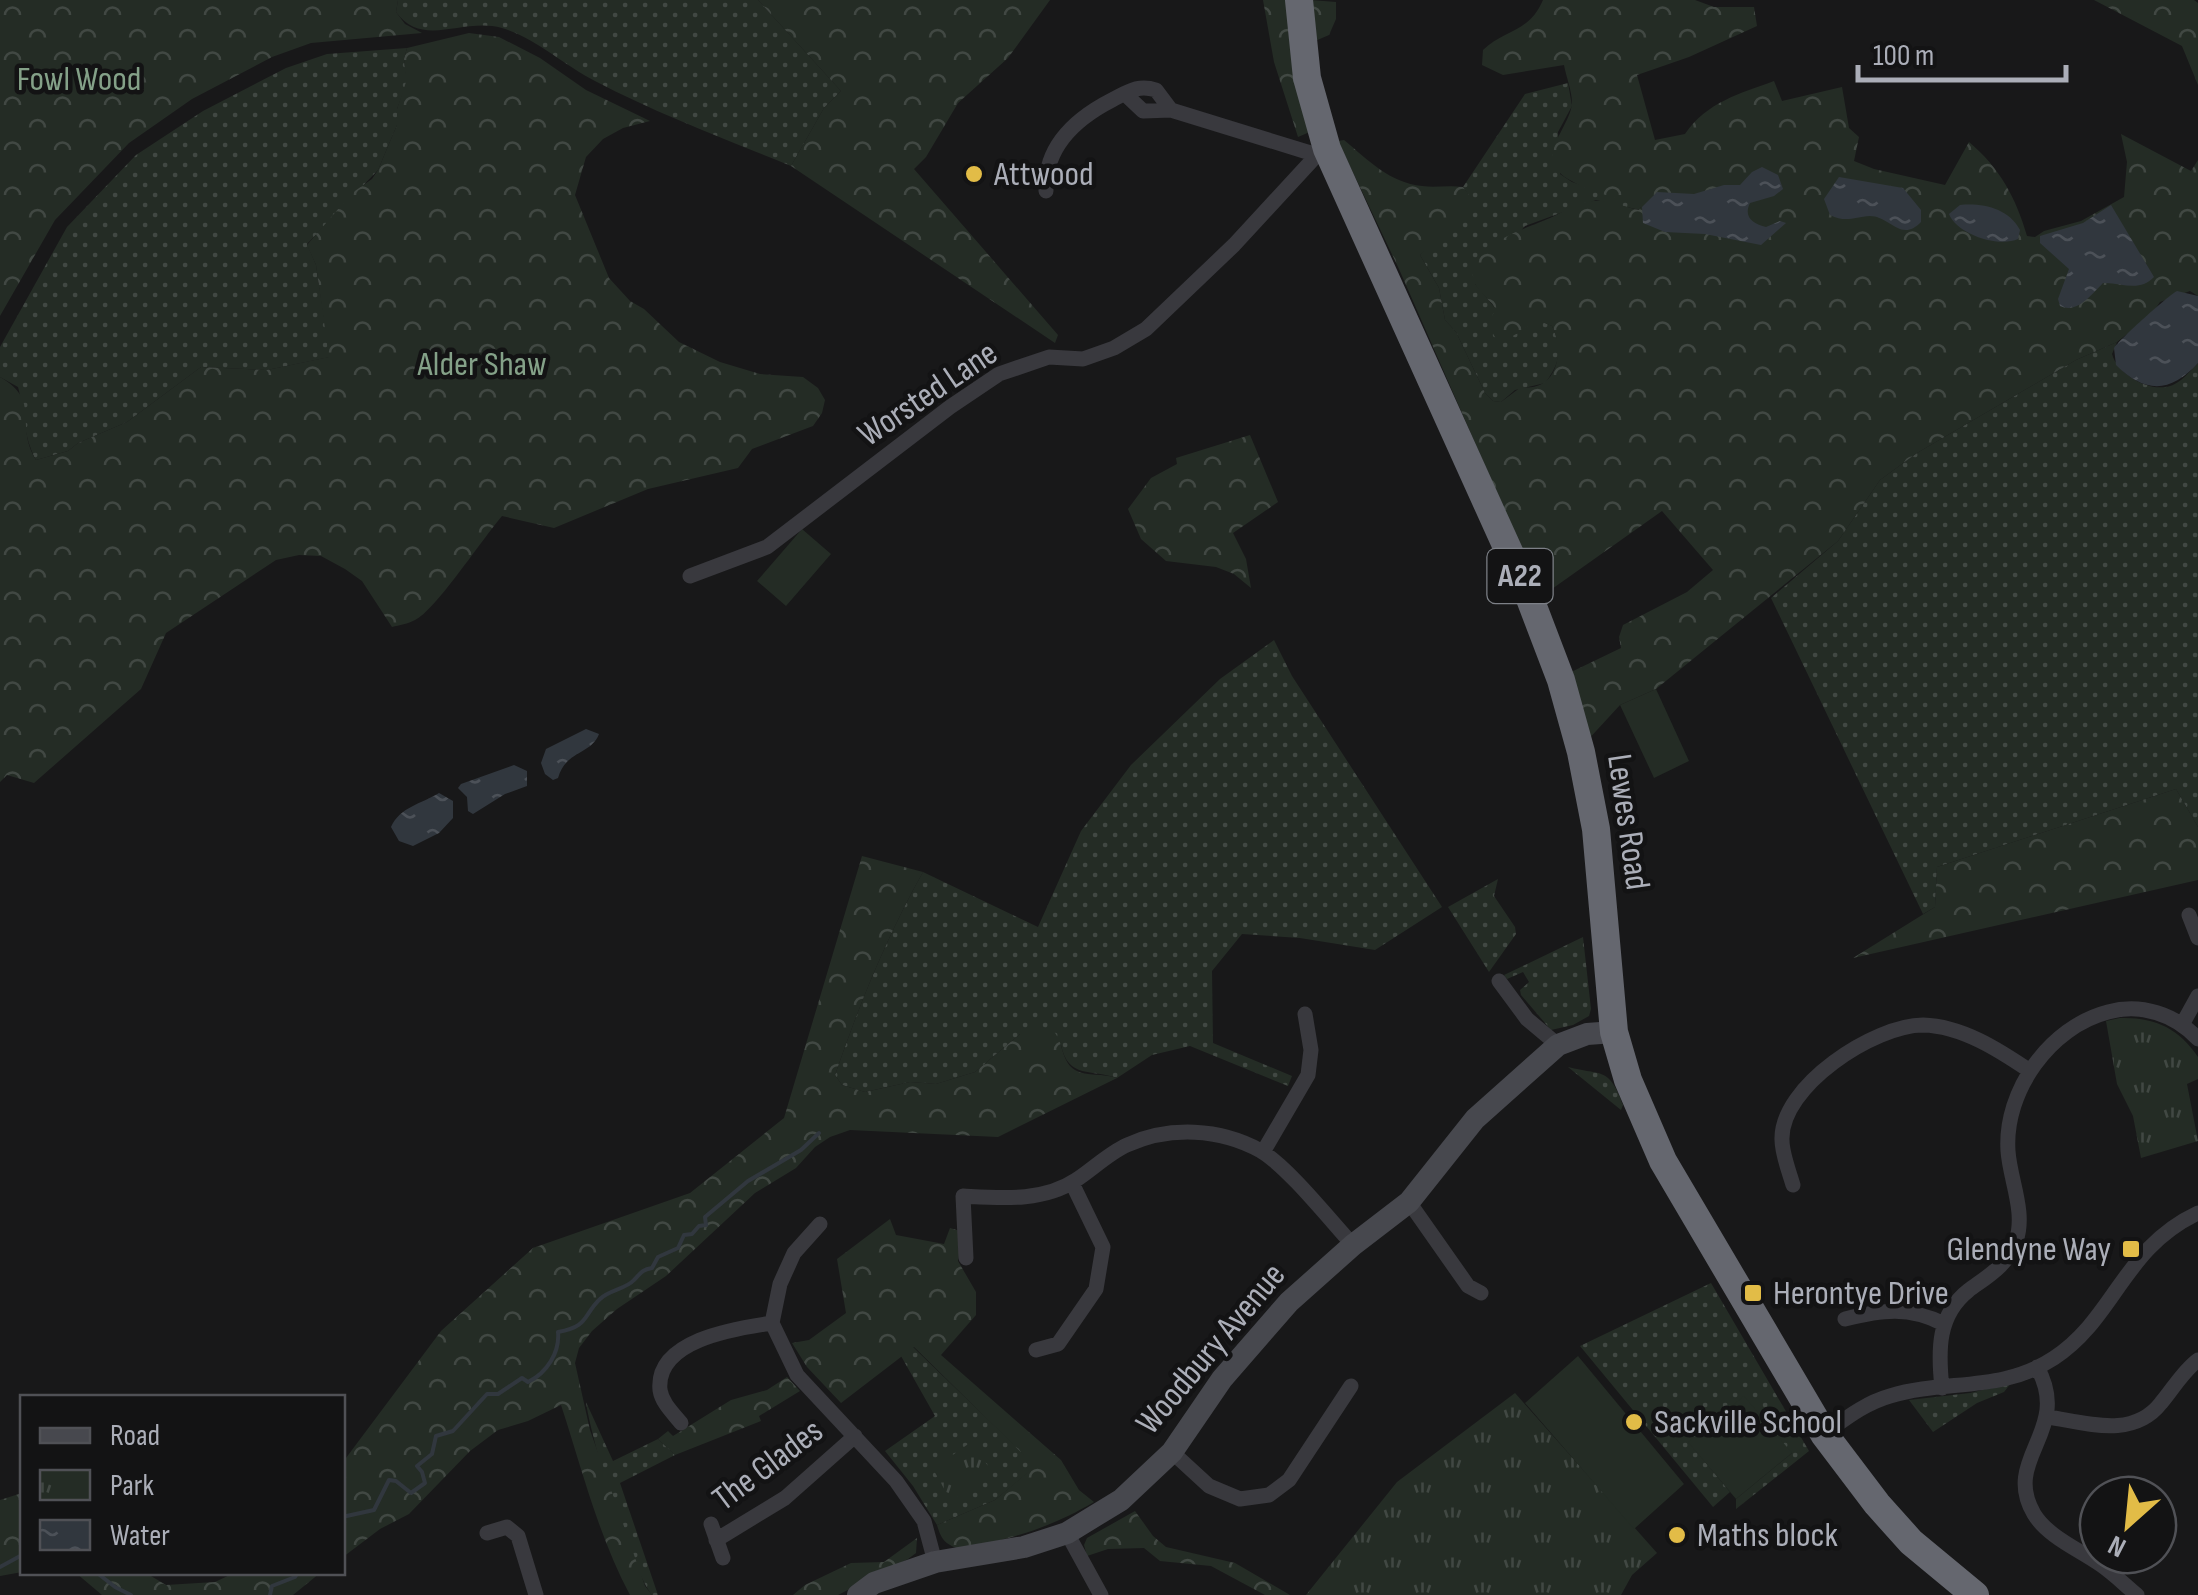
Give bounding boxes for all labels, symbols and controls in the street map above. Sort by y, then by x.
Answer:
scale bar [1858,20,2066,82]
text: 100 m [1873,38,1934,74]
park label: Fowl Wood [17,58,141,101]
place label: Attwood [993,153,1094,196]
marker: Attwood [963,163,985,185]
street label: Worsted Lane [850,332,1006,456]
park label: Alder Shaw [416,343,547,386]
road number: A22 [1488,549,1552,603]
street label: Lewes Road [1597,751,1659,893]
place label: Glendyne Way [1947,1228,2111,1271]
marker: Glendyne Way [2120,1238,2142,1260]
street label: Woodbury Avenue [1127,1255,1295,1443]
place label: Herontye Drive [1773,1272,1949,1315]
marker: Herontye Drive [1742,1282,1764,1304]
legend [20,1395,345,1575]
place label: Sackville School [1654,1401,1842,1444]
street label: The Glades [704,1410,832,1520]
marker: Sackville School [1623,1411,1645,1433]
text: Road [110,1418,160,1454]
text: Park [110,1468,154,1504]
north arrow [2078,1475,2178,1575]
place label: Maths block [1697,1514,1839,1557]
text: Water [110,1518,170,1554]
marker: Maths block [1666,1524,1688,1546]
text: N [2103,1528,2131,1564]

